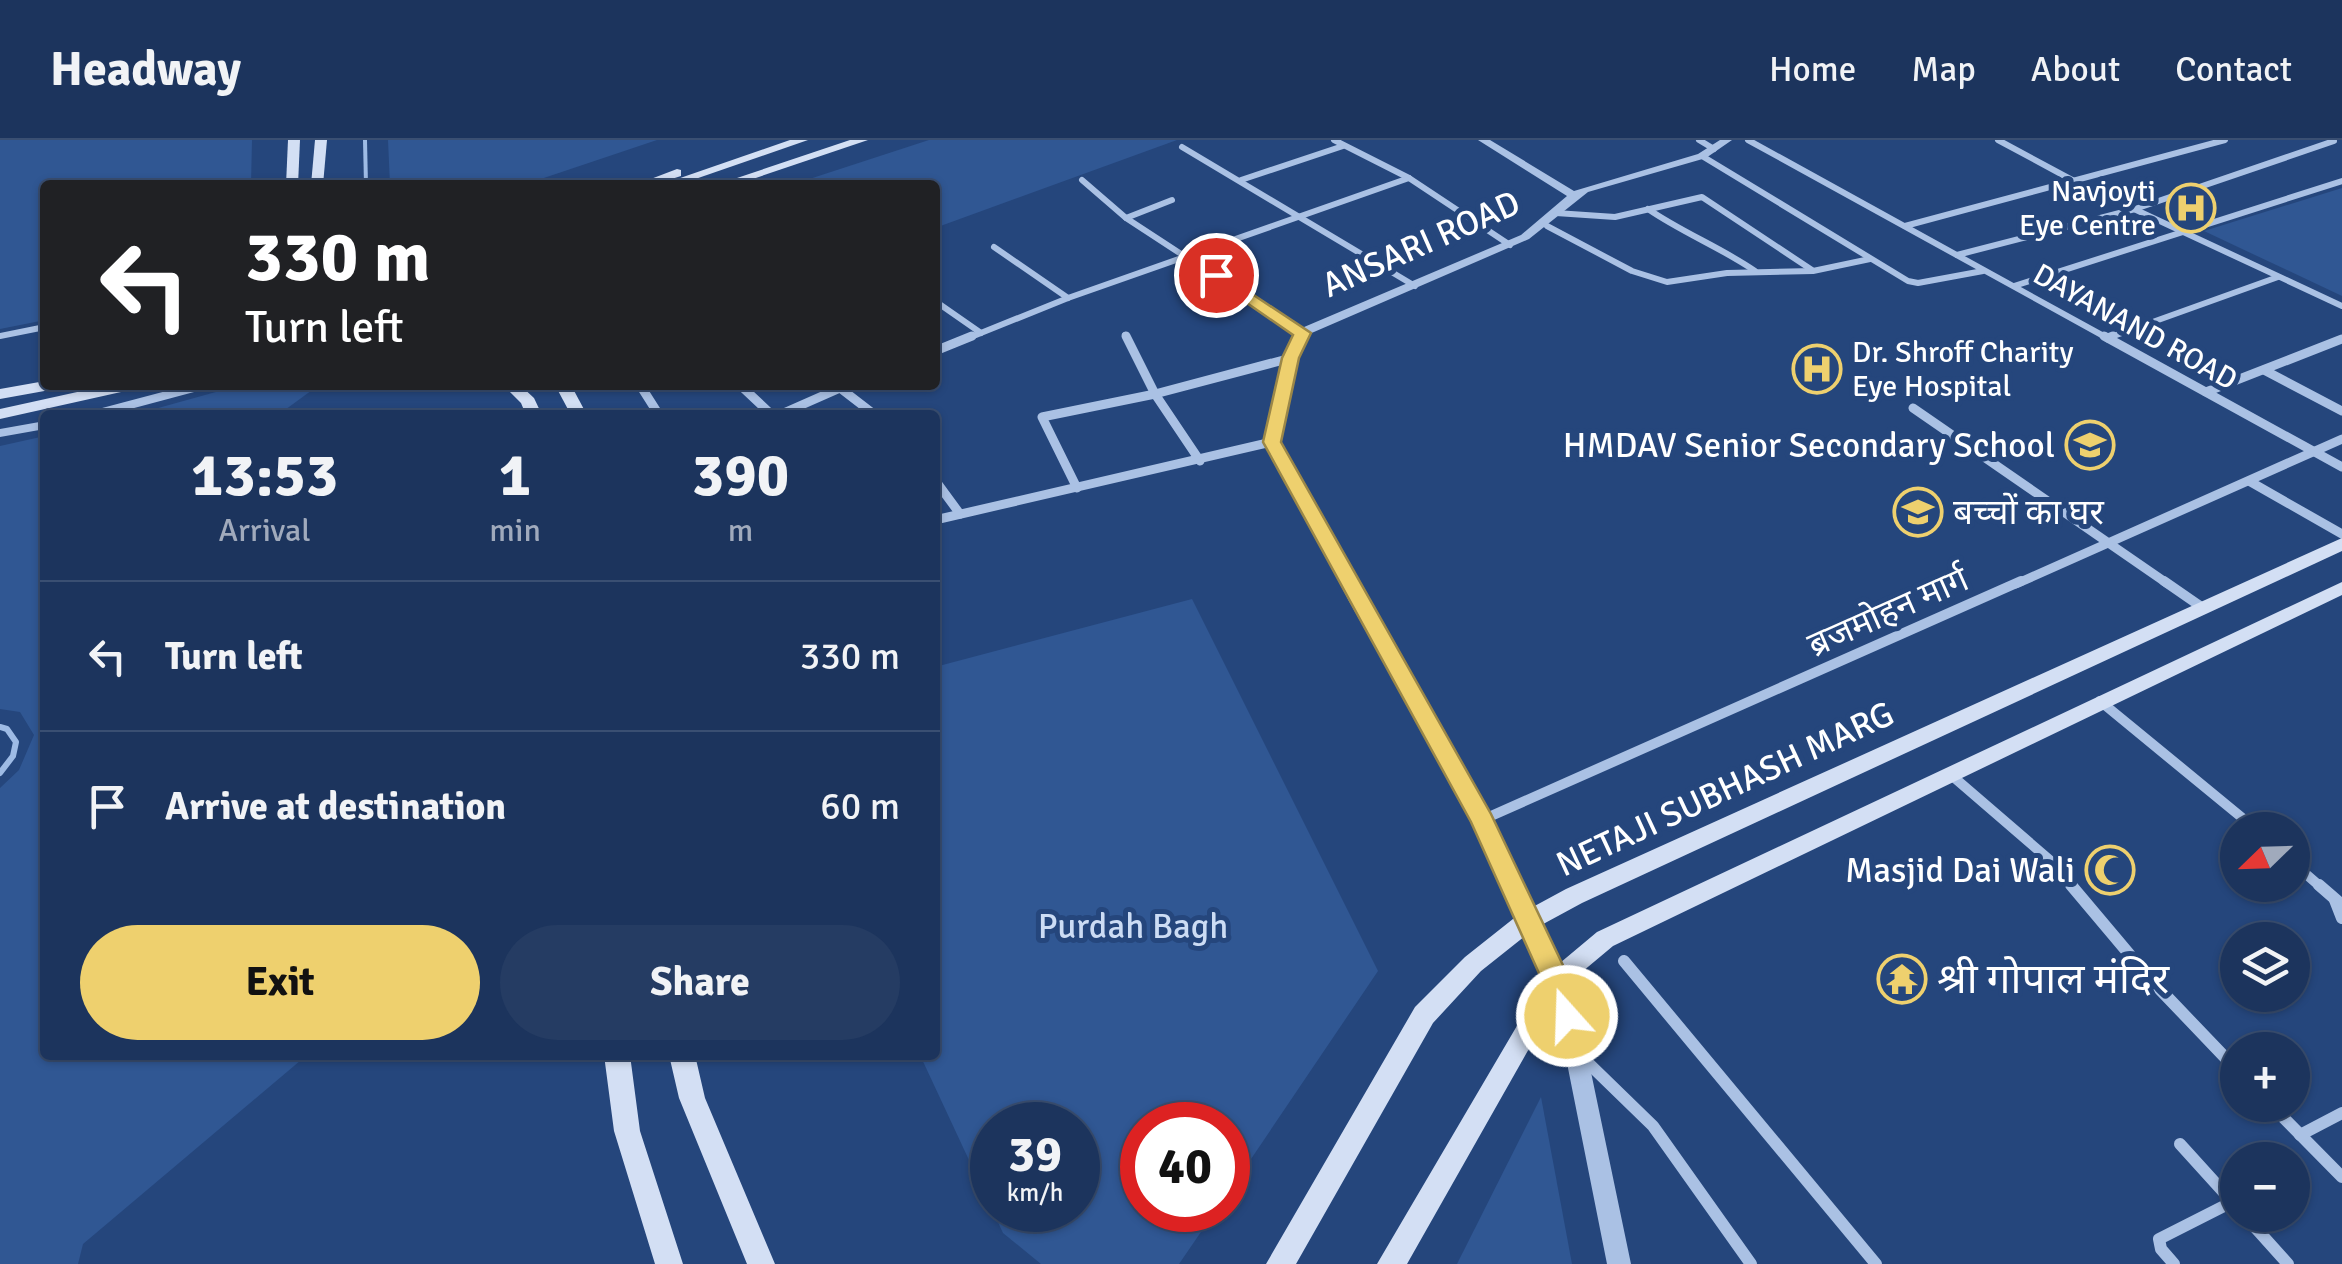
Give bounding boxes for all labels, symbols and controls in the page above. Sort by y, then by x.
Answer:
text: Headway [50,40,241,99]
text: Home [1769,48,1856,91]
text: Map [1911,48,1976,91]
text: About [2031,48,2120,91]
text: Contact [2175,48,2292,91]
place label: Navjoyti Eye Centre [2019,173,2156,244]
street label: ANSARI ROAD [1315,181,1527,307]
hospital icon: Navjoyti Eye Centre [2165,182,2217,234]
text: 330 m [245,214,430,300]
icon: left [80,220,210,350]
pin [1174,233,1259,318]
icon: arrive [1189,248,1244,303]
street label: DAYANAND ROAD [2027,256,2243,398]
text: Turn left [245,300,404,355]
place label: Dr. Shroff Charity Eye Hospital [1852,334,2074,405]
hospital icon: Dr. Shroff Charity Eye Hospital [1791,343,1843,395]
school or university icon: HMDAV Senior Secondary School [2064,419,2116,471]
place label: HMDAV Senior Secondary School [1563,424,2055,467]
text: 13:53 [191,439,338,513]
text: 1 [499,439,531,513]
text: 390 [692,439,789,513]
school or university icon: बच्चों का घर [1892,486,1944,538]
place label: बच्चों का घर [1953,491,2105,534]
text: Arrival [219,511,311,550]
text: min [489,511,541,550]
text: m [728,511,753,550]
street label: ब्रजमोहन मार्ग [1801,557,1976,666]
icon: left [80,629,135,684]
text: Turn left [165,633,303,680]
text: 330 m [800,633,900,680]
street label: NETAJI SUBHASH MARG [1550,692,1900,886]
icon: arrive [80,779,135,834]
text: Arrive at destination [165,783,506,830]
text: 60 m [820,783,900,830]
north arrow [2220,812,2310,902]
map controls [2220,812,2310,1232]
mosque icon: Masjid Dai Wali [2084,844,2136,896]
place label: Masjid Dai Wali [1845,849,2075,892]
park label: Purdah Bagh [1038,905,1228,948]
button: layers [2220,922,2310,1012]
button: Exit [80,925,480,1040]
button: Share [500,925,900,1040]
temple icon: श्री गोपाल मंदिर [1876,953,1928,1005]
place label: श्री गोपाल मंदिर [1937,954,2170,1005]
position arrow [1515,964,1619,1068]
button: + [2220,1032,2310,1122]
speed limit sign: 40 [1120,1102,1250,1232]
text: 39 [1008,1124,1062,1186]
button: − [2220,1142,2310,1232]
text: km/h [1007,1177,1063,1208]

